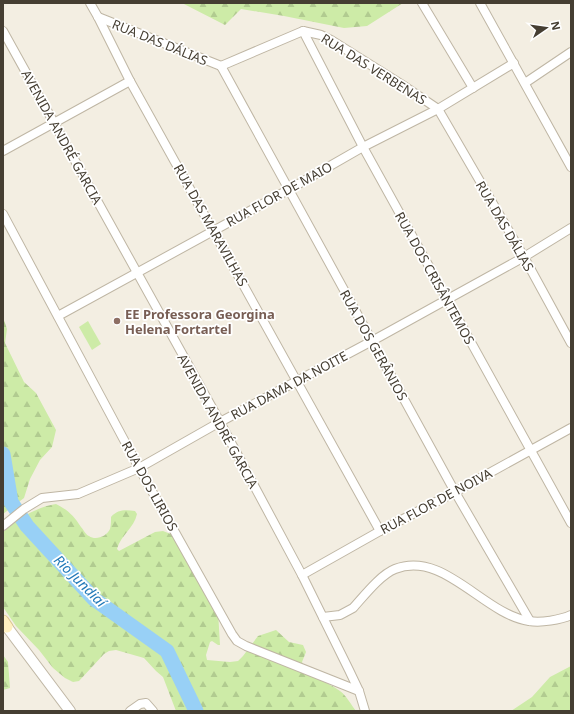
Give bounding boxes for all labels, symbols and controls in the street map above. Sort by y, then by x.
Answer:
north arrow [526,8,566,48]
street label: RUA DAS DÁLIAS [110,15,210,69]
text: N [548,20,565,32]
street label: RUA DAS VERBENAS [318,29,430,109]
street label: AVENIDA ANDRÉ GARCIA [17,67,107,208]
street label: RUA FLOR DE MAIO [223,157,335,231]
street label: RUA DAS MARAVILHAS [170,161,252,289]
street label: RUA DAS DÁLIAS [472,178,538,274]
street label: RUA DOS CRISÂNTEMOS [391,209,479,347]
street label: RUA DOS GERÂNIOS [336,286,412,404]
place label: EE Professora Georgina Helena Fortartel [125,305,275,338]
marker: EE Professora Georgina Helena Fortartel [112,316,122,326]
street label: RUA DAMA DA NOITE [227,347,351,423]
street label: AVENIDA ANDRÉ GARCIA [173,351,263,492]
street label: RUA DOS LIRIOS [118,438,182,534]
street label: RUA FLOR DE NOIVA [377,464,496,538]
water label: Rio Jundiaí [50,550,112,613]

